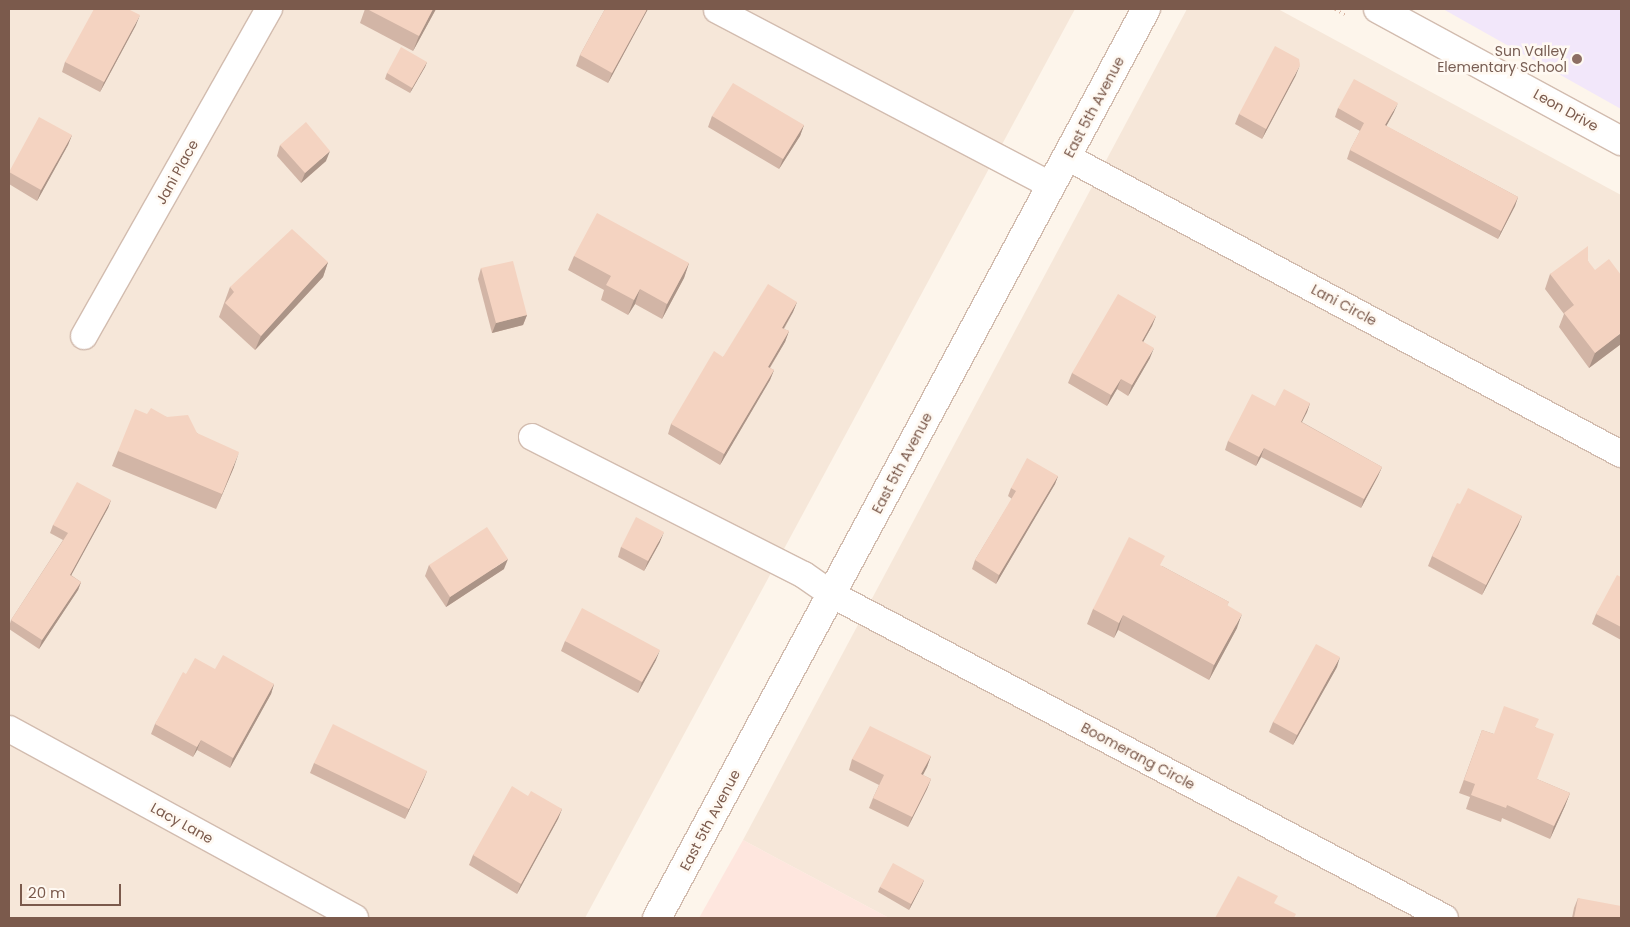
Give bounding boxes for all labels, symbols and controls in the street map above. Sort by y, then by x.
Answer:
place label: Sun Valley Elementary School [1437,43,1567,75]
marker: Sun Valley Elementary School [1571,53,1583,65]
street label: East 5th Avenue [1060,54,1128,160]
street label: Leon Drive [1531,85,1601,135]
street label: Jani Place [152,137,202,207]
street label: Lani Circle [1308,281,1380,329]
street label: East 5th Avenue [868,410,936,516]
street label: Boomerang Circle [1078,719,1198,793]
street label: East 5th Avenue [676,767,744,873]
street label: Lacy Lane [148,799,216,847]
scale bar [22,874,124,906]
text: 20 m [28,882,66,903]

